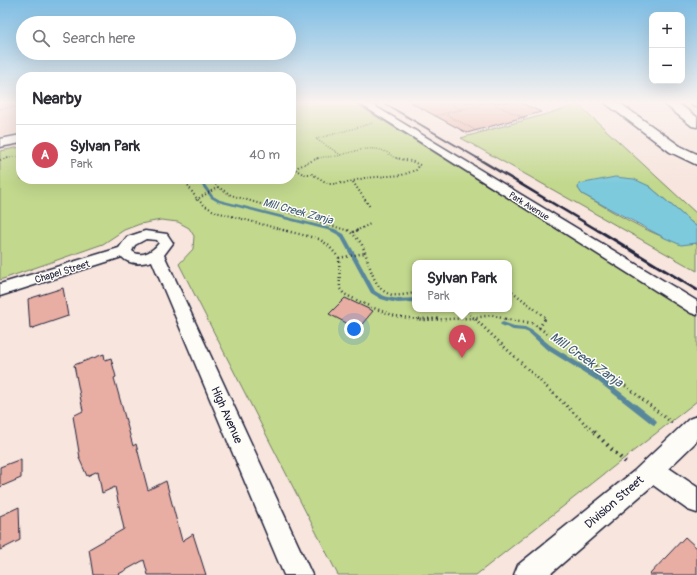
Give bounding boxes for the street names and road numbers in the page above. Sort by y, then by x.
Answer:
street label: Park Avenue [507,190,551,223]
street label: Chapel Street [33,258,92,286]
street label: High Avenue [207,384,246,446]
street label: Division Street [582,473,647,532]

